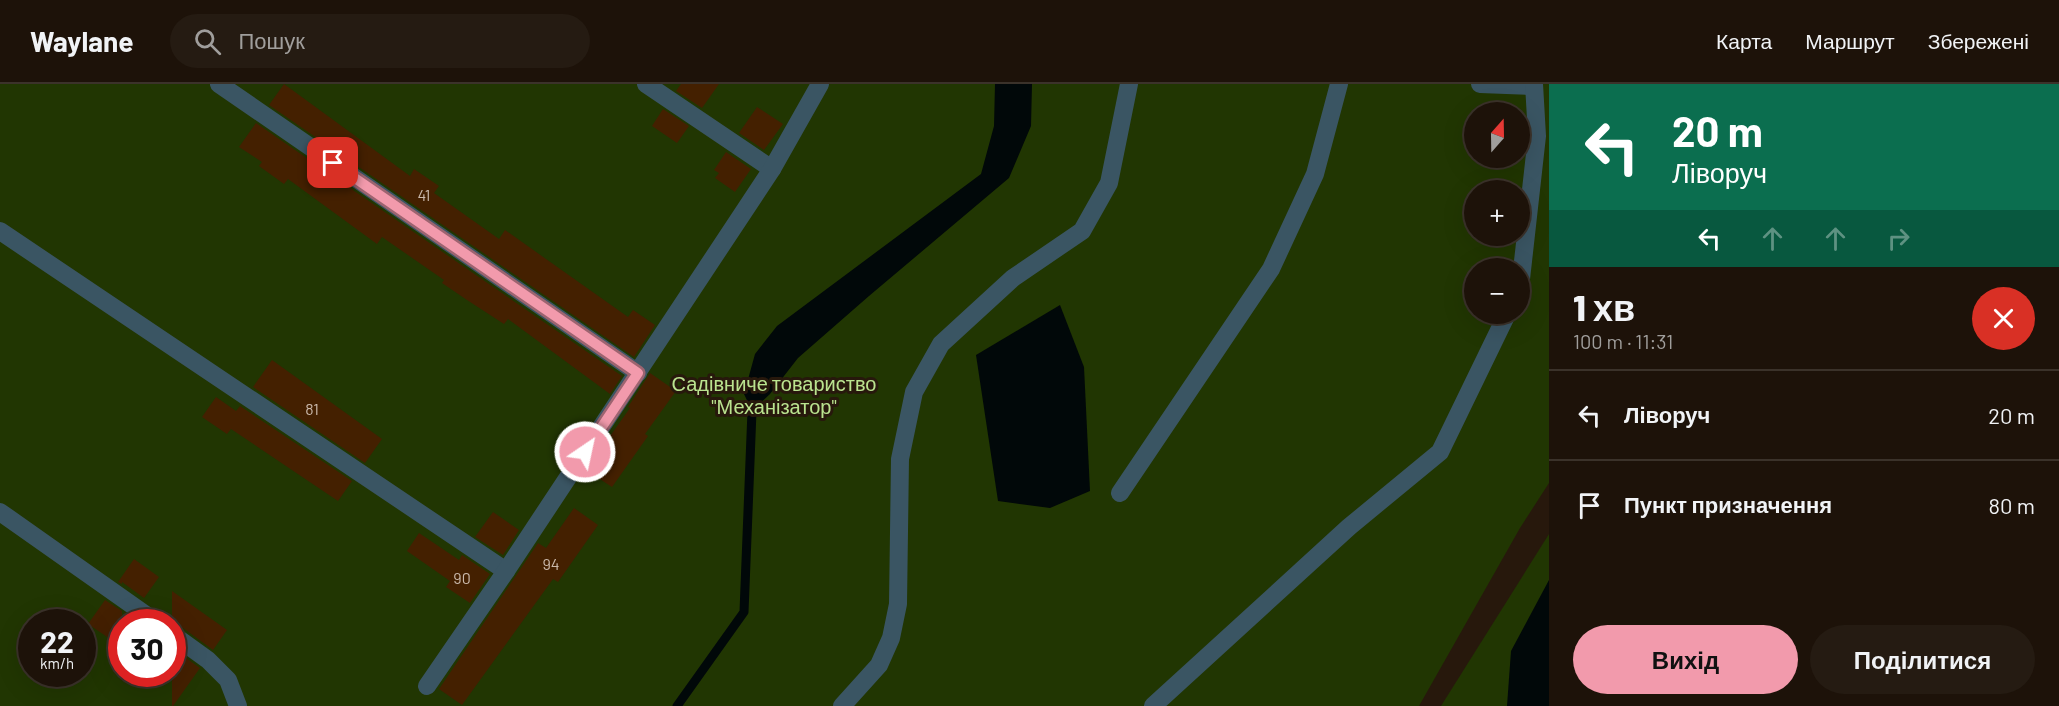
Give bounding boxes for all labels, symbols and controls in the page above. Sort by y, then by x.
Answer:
search box [170,14,590,68]
text: Waylane [30,24,134,58]
icon: search [191,25,224,58]
text: Пошук [239,27,305,53]
text: Карта [1716,28,1772,53]
text: Маршрут [1805,28,1895,53]
text: Збережені [1928,28,2029,53]
north arrow [1464,102,1530,168]
map controls [1464,102,1530,324]
text: 20 m [1672,105,1763,155]
icon: left [1573,108,1651,186]
pin [307,137,358,188]
icon: arrive [316,146,349,179]
text: Ліворуч [1672,156,1767,188]
button: + [1464,180,1530,246]
house number: 41 [418,185,430,204]
icon: left [1693,222,1726,255]
icon: ahead [1756,222,1789,255]
icon: ahead [1819,222,1852,255]
icon: right [1882,222,1915,255]
button: − [1464,258,1530,324]
text: 1 хв [1573,285,1635,328]
button: close [1972,287,2035,350]
text: 100 m · 11:31 [1573,329,1673,353]
park label: Садівниче товариство "Механізатор" [672,371,876,418]
house number: 81 [305,399,319,418]
icon: left [1573,399,1606,432]
text: Ліворуч [1624,401,1710,427]
text: 20 m [1988,402,2035,428]
position arrow [553,420,617,484]
icon: arrive [1573,489,1606,522]
text: Пункт призначення [1624,491,1832,517]
text: 80 m [1989,492,2035,518]
house number: 94 [542,554,560,573]
house number: 90 [453,568,471,587]
speed limit sign: 30 [108,609,186,687]
text: 22 [40,623,74,659]
button: Вихід [1573,625,1798,694]
button: Поділитися [1810,625,2035,694]
text: km/h [40,654,74,672]

